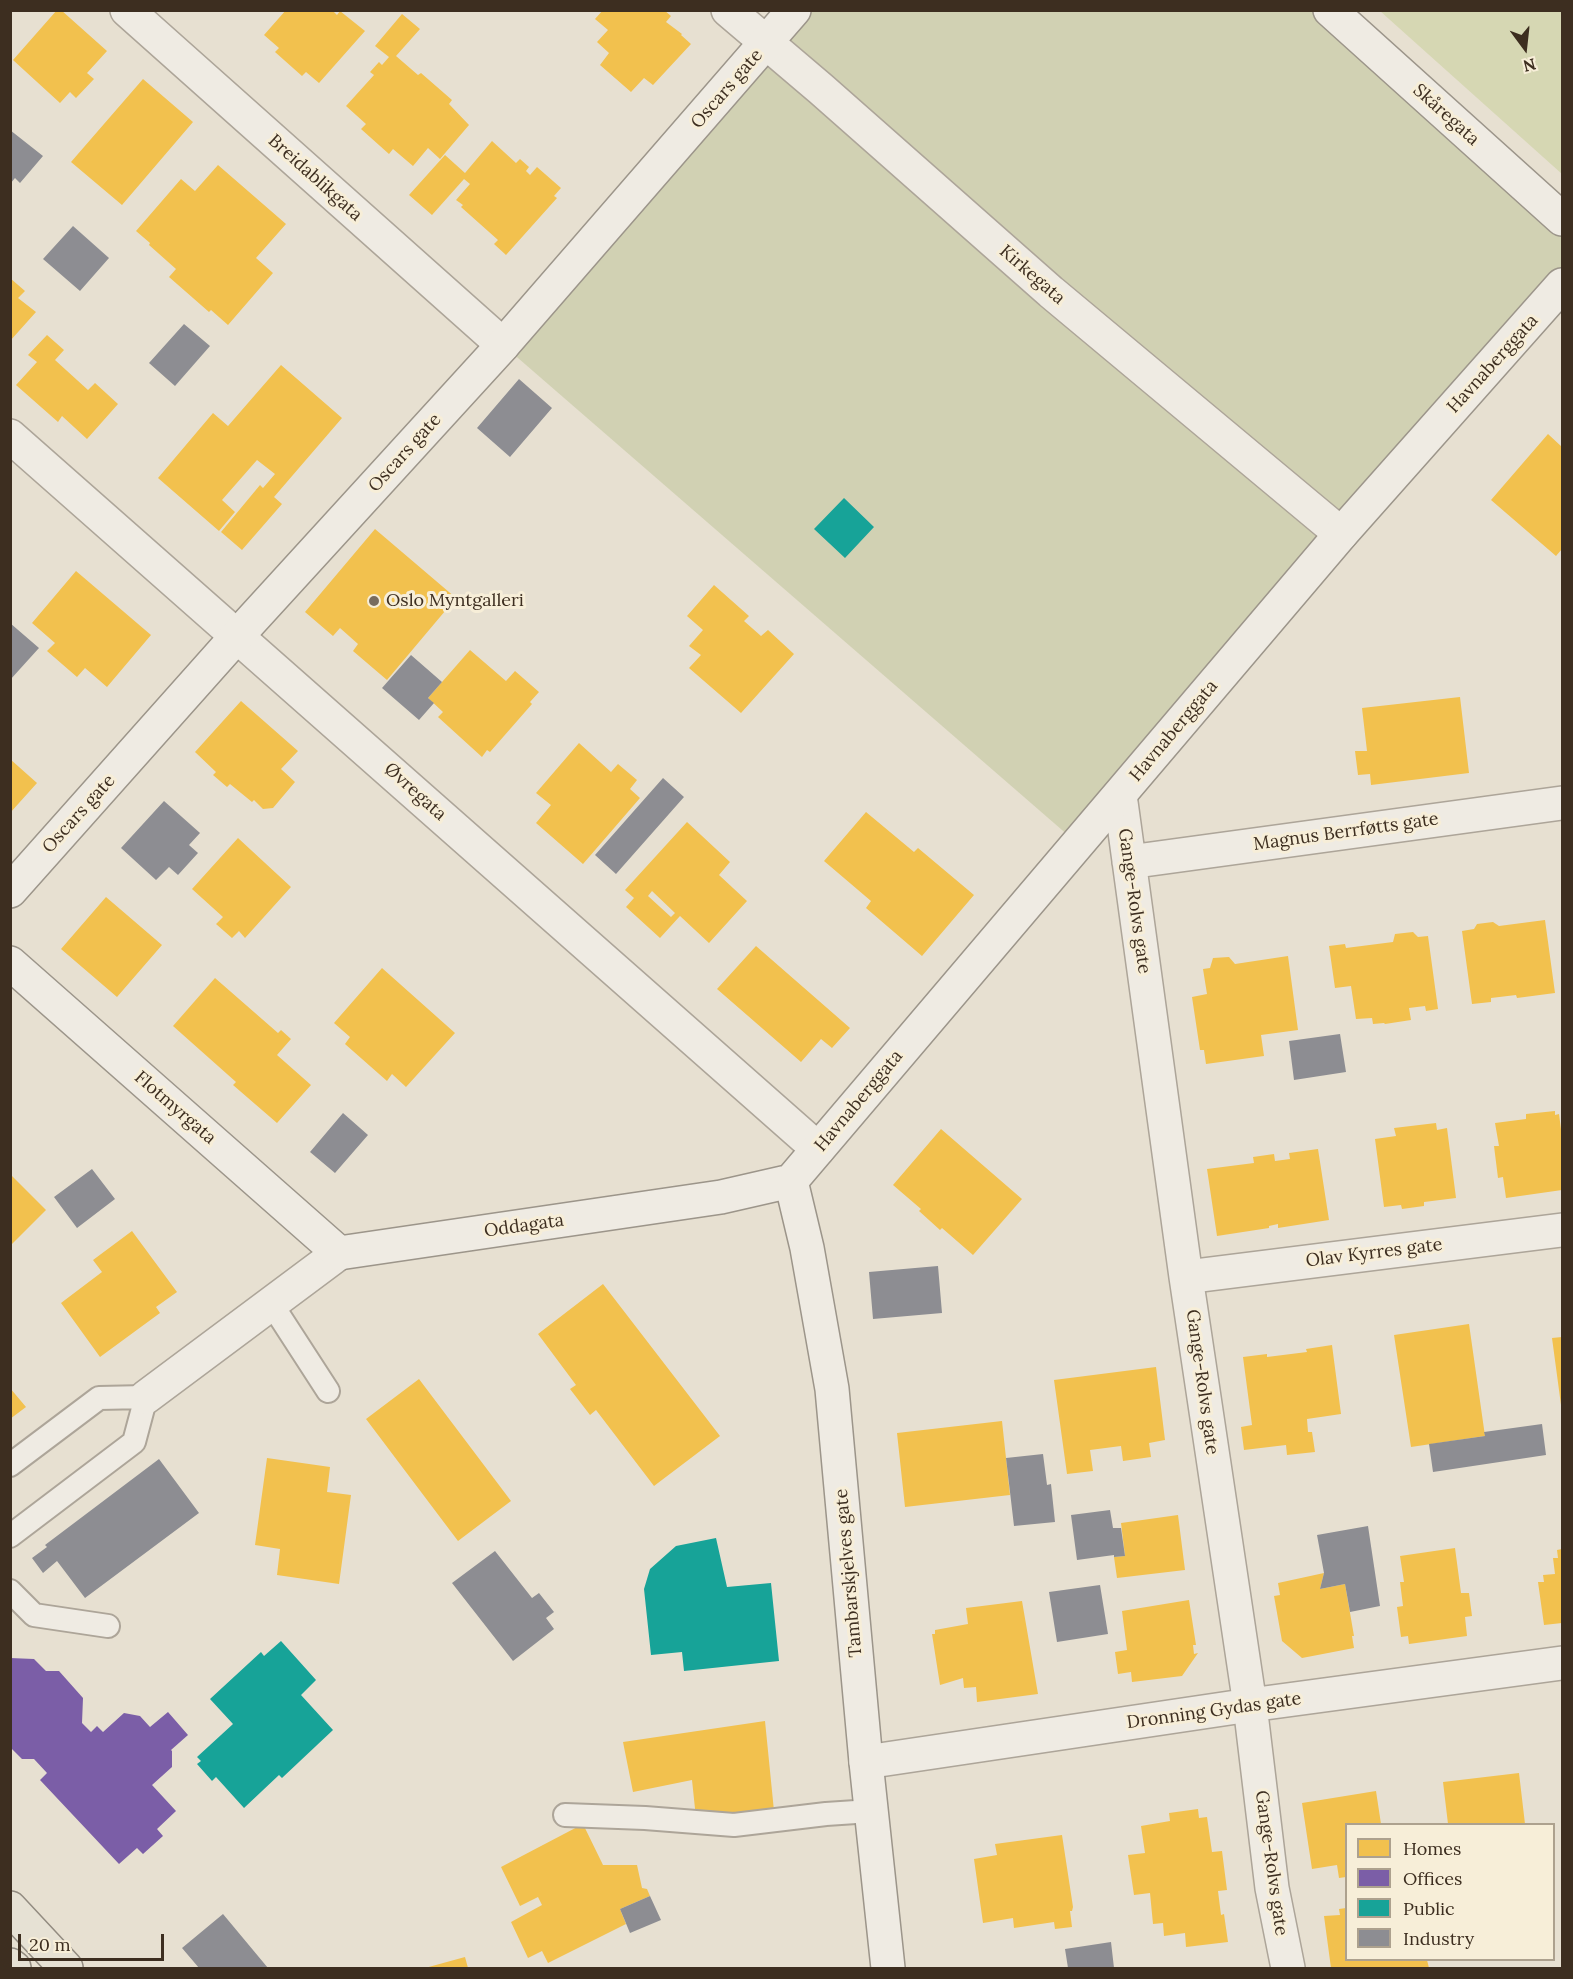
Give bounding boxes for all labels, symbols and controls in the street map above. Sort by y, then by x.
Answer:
north arrow [1495,18,1555,78]
street label: Oscars gate [687,45,767,133]
text: N [1521,54,1538,77]
street label: Skåregata [1408,80,1484,150]
street label: Breidablikgata [264,130,366,226]
street label: Kirkegata [995,241,1069,309]
street label: Havnaberggata [1443,310,1543,418]
street label: Oscars gate [364,409,446,497]
place label: Oslo Myntgalleri [386,590,524,612]
marker: Oslo Myntgalleri [367,594,381,608]
street label: Havnaberggata [1125,676,1223,786]
street label: Øvregata [379,758,451,826]
street label: Oscars gate [38,770,120,858]
street label: Magnus Berrføtts gate [1252,808,1440,856]
street label: Gange-Rolvs gate [1113,827,1155,975]
street label: Havnaberggata [810,1046,908,1156]
street label: Flotmyrgata [130,1067,220,1149]
street label: Oddagata [483,1210,565,1242]
street label: Olav Kyrres gate [1304,1234,1444,1272]
street label: Gange-Rolvs gate [1181,1308,1223,1456]
street label: Tambarskjelves gate [831,1488,867,1658]
street label: Dronning Gydas gate [1125,1688,1303,1734]
street label: Gange-Rolvs gate [1250,1789,1292,1937]
legend [1345,1823,1555,1961]
text: Homes [1403,1837,1461,1860]
text: Offices [1403,1867,1462,1890]
text: Public [1403,1897,1455,1920]
scale bar [21,1922,166,1960]
text: Industry [1403,1927,1474,1950]
text: 20 m [29,1933,71,1956]

